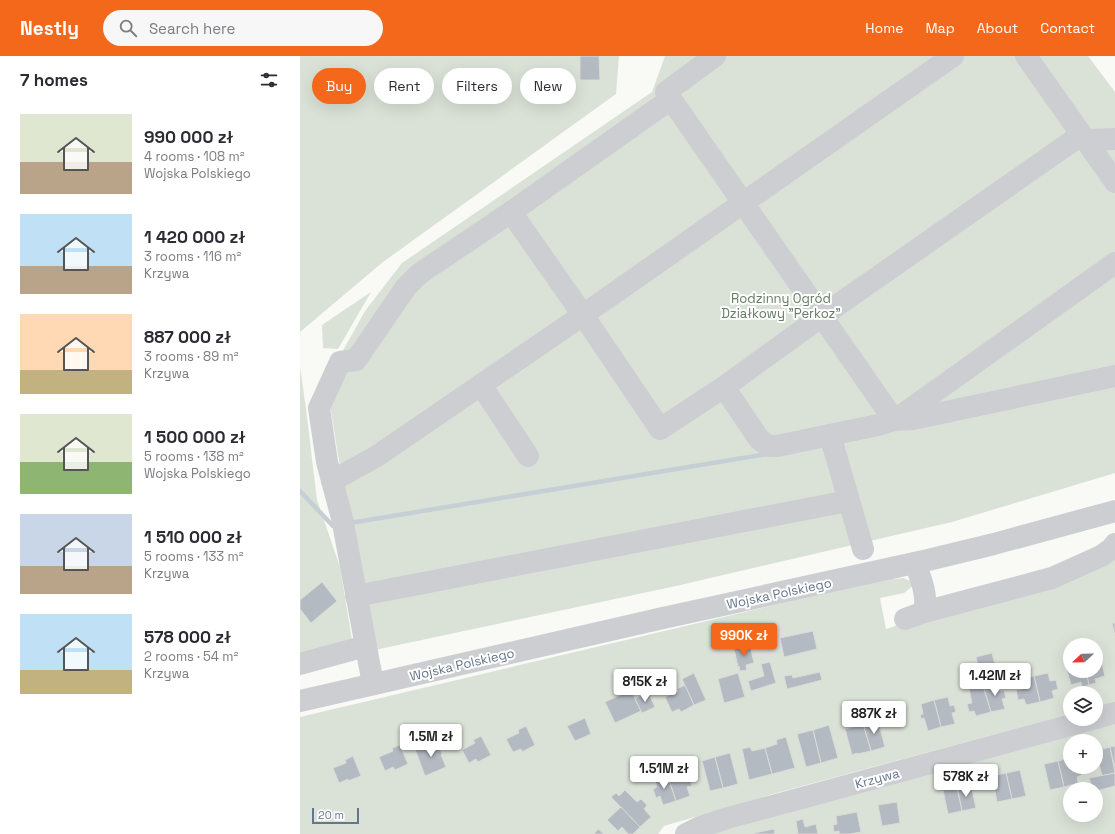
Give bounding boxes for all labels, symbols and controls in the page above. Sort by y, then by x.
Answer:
search box [103,10,383,46]
text: Nestly [20,16,79,41]
icon: search [117,17,139,39]
text: Search here [149,19,235,38]
text: Home [865,19,903,37]
text: Map [925,19,955,37]
text: About [977,19,1018,37]
text: Contact [1040,19,1095,37]
chip: Buy [312,68,366,104]
chip: Rent [374,68,434,104]
chip: Filters [442,68,512,104]
chip: New [520,68,576,104]
text: 7 homes [20,69,88,91]
icon: filters [258,69,280,91]
text: 990 000 zł [144,126,233,148]
icon: home [52,130,100,178]
text: 4 rooms · 108 m² [144,148,245,165]
text: Wojska Polskiego [144,165,251,182]
text: 1 420 000 zł [144,226,245,248]
icon: home [52,230,100,278]
text: 3 rooms · 116 m² [144,248,241,265]
text: Krzywa [144,265,189,282]
park label: Rodzinny Ogród Działkowy "Perkoz" [721,290,841,322]
text: 887 000 zł [144,326,231,348]
icon: home [52,330,100,378]
text: 3 rooms · 89 m² [144,348,238,365]
text: Krzywa [144,365,189,382]
text: 1 500 000 zł [144,426,246,448]
icon: home [52,430,100,478]
text: 5 rooms · 138 m² [144,448,244,465]
text: Wojska Polskiego [144,465,251,482]
text: 1 510 000 zł [144,526,242,548]
icon: home [52,530,100,578]
text: 5 rooms · 133 m² [144,548,243,565]
text: Krzywa [144,565,189,582]
street label: Wojska Polskiego [725,574,833,613]
pin: 990K zł [707,623,781,657]
text: 578 000 zł [144,626,231,648]
text: 990K zł [720,627,768,644]
icon: home [52,630,100,678]
north arrow [1063,638,1103,678]
map controls [1063,638,1103,822]
street label: Wojska Polskiego [408,644,516,685]
text: 2 rooms · 54 m² [144,648,238,665]
pin: 1.42M zł [954,663,1036,697]
text: Krzywa [144,665,189,682]
text: 1.42M zł [969,667,1021,684]
pin: 815K zł [608,669,682,703]
text: 815K zł [623,673,667,690]
button: layers [1063,686,1103,726]
pin: 887K zł [837,701,911,735]
text: 887K zł [851,705,897,722]
pin: 1.5M zł [394,724,468,758]
text: 1.5M zł [409,728,453,745]
button: + [1063,734,1103,774]
pin: 1.51M zł [623,756,705,790]
text: 1.51M zł [639,760,689,777]
street label: Krzywa [853,764,902,793]
pin: 578K zł [929,764,1003,798]
text: 578K zł [943,768,989,785]
button: − [1063,782,1103,822]
scale bar [312,806,359,825]
text: 20 m [318,808,344,822]

